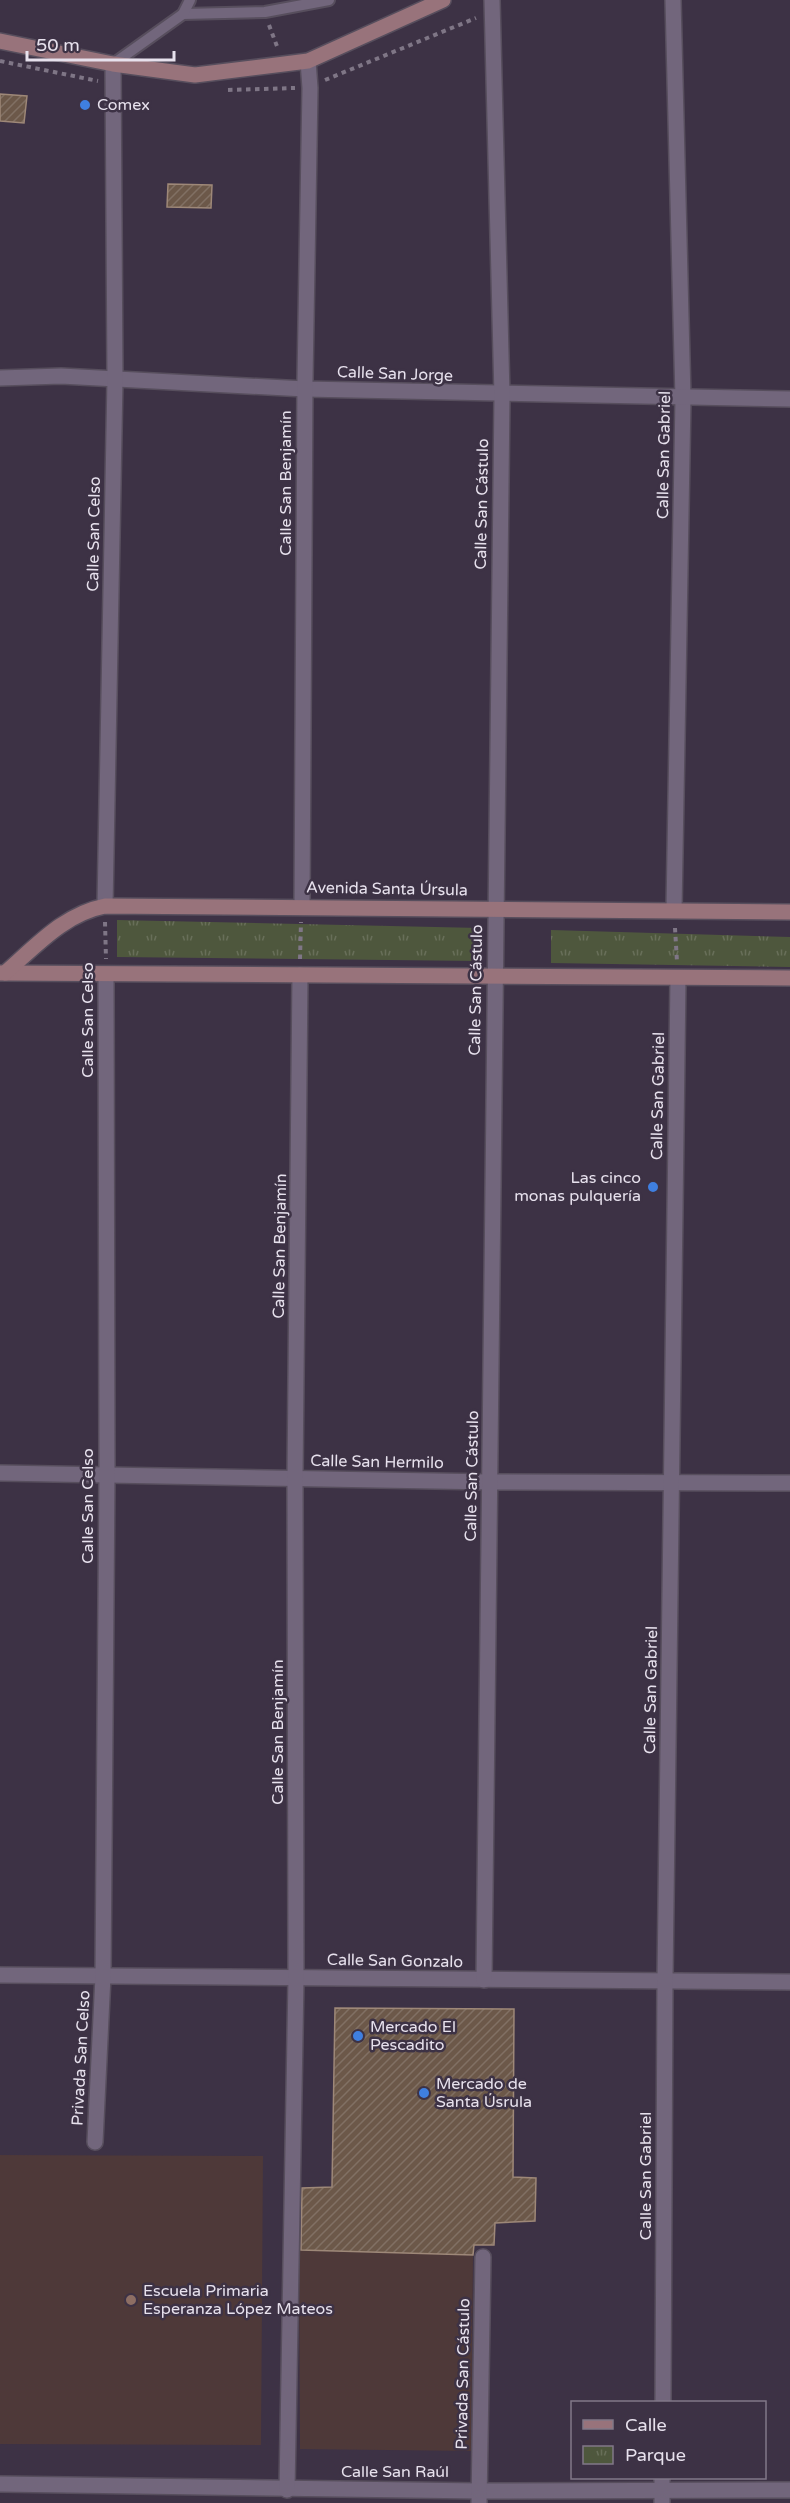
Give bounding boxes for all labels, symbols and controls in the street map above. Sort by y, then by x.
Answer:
scale bar [27,24,174,62]
text: 50 m [36,34,80,56]
place label: Comex [97,95,150,115]
marker: Comex [78,98,92,112]
street label: Calle San Jorge [337,362,453,386]
street label: Calle San Gabriel [653,391,675,519]
street label: Calle San Benjamín [276,410,296,556]
street label: Calle San Cástulo [471,438,493,570]
street label: Calle San Celso [83,476,105,592]
street label: Avenida Santa Úrsula [306,878,468,900]
street label: Calle San Cástulo [465,924,487,1056]
street label: Calle San Celso [78,962,98,1078]
street label: Calle San Gabriel [647,1032,669,1160]
place label: Las cinco monas pulquería [514,1168,641,1206]
street label: Calle San Benjamín [269,1173,291,1319]
marker: Las cinco monas pulquería [646,1180,660,1194]
street label: Calle San Cástulo [461,1410,483,1542]
street label: Calle San Celso [78,1448,98,1564]
street label: Calle San Hermilo [310,1451,444,1473]
street label: Calle San Gabriel [640,1626,662,1754]
street label: Calle San Benjamín [268,1659,288,1805]
street label: Calle San Gonzalo [327,1950,463,1972]
street label: Privada San Celso [67,1990,95,2126]
place label: Mercado El Pescadito [370,2017,456,2055]
marker: Mercado El Pescadito [351,2029,365,2043]
place label: Mercado de Santa Úsrula [436,2074,532,2112]
marker: Mercado de Santa Úsrula [417,2086,431,2100]
street label: Calle San Gabriel [636,2112,656,2240]
place label: Escuela Primaria Esperanza López Mateos [143,2281,333,2319]
marker: Escuela Primaria Esperanza López Mateos [124,2293,138,2307]
street label: Privada San Cástulo [452,2298,474,2450]
legend [571,2401,766,2479]
text: Calle [625,2414,667,2436]
text: Parque [625,2444,686,2466]
street label: Calle San Raúl [341,2462,449,2482]

